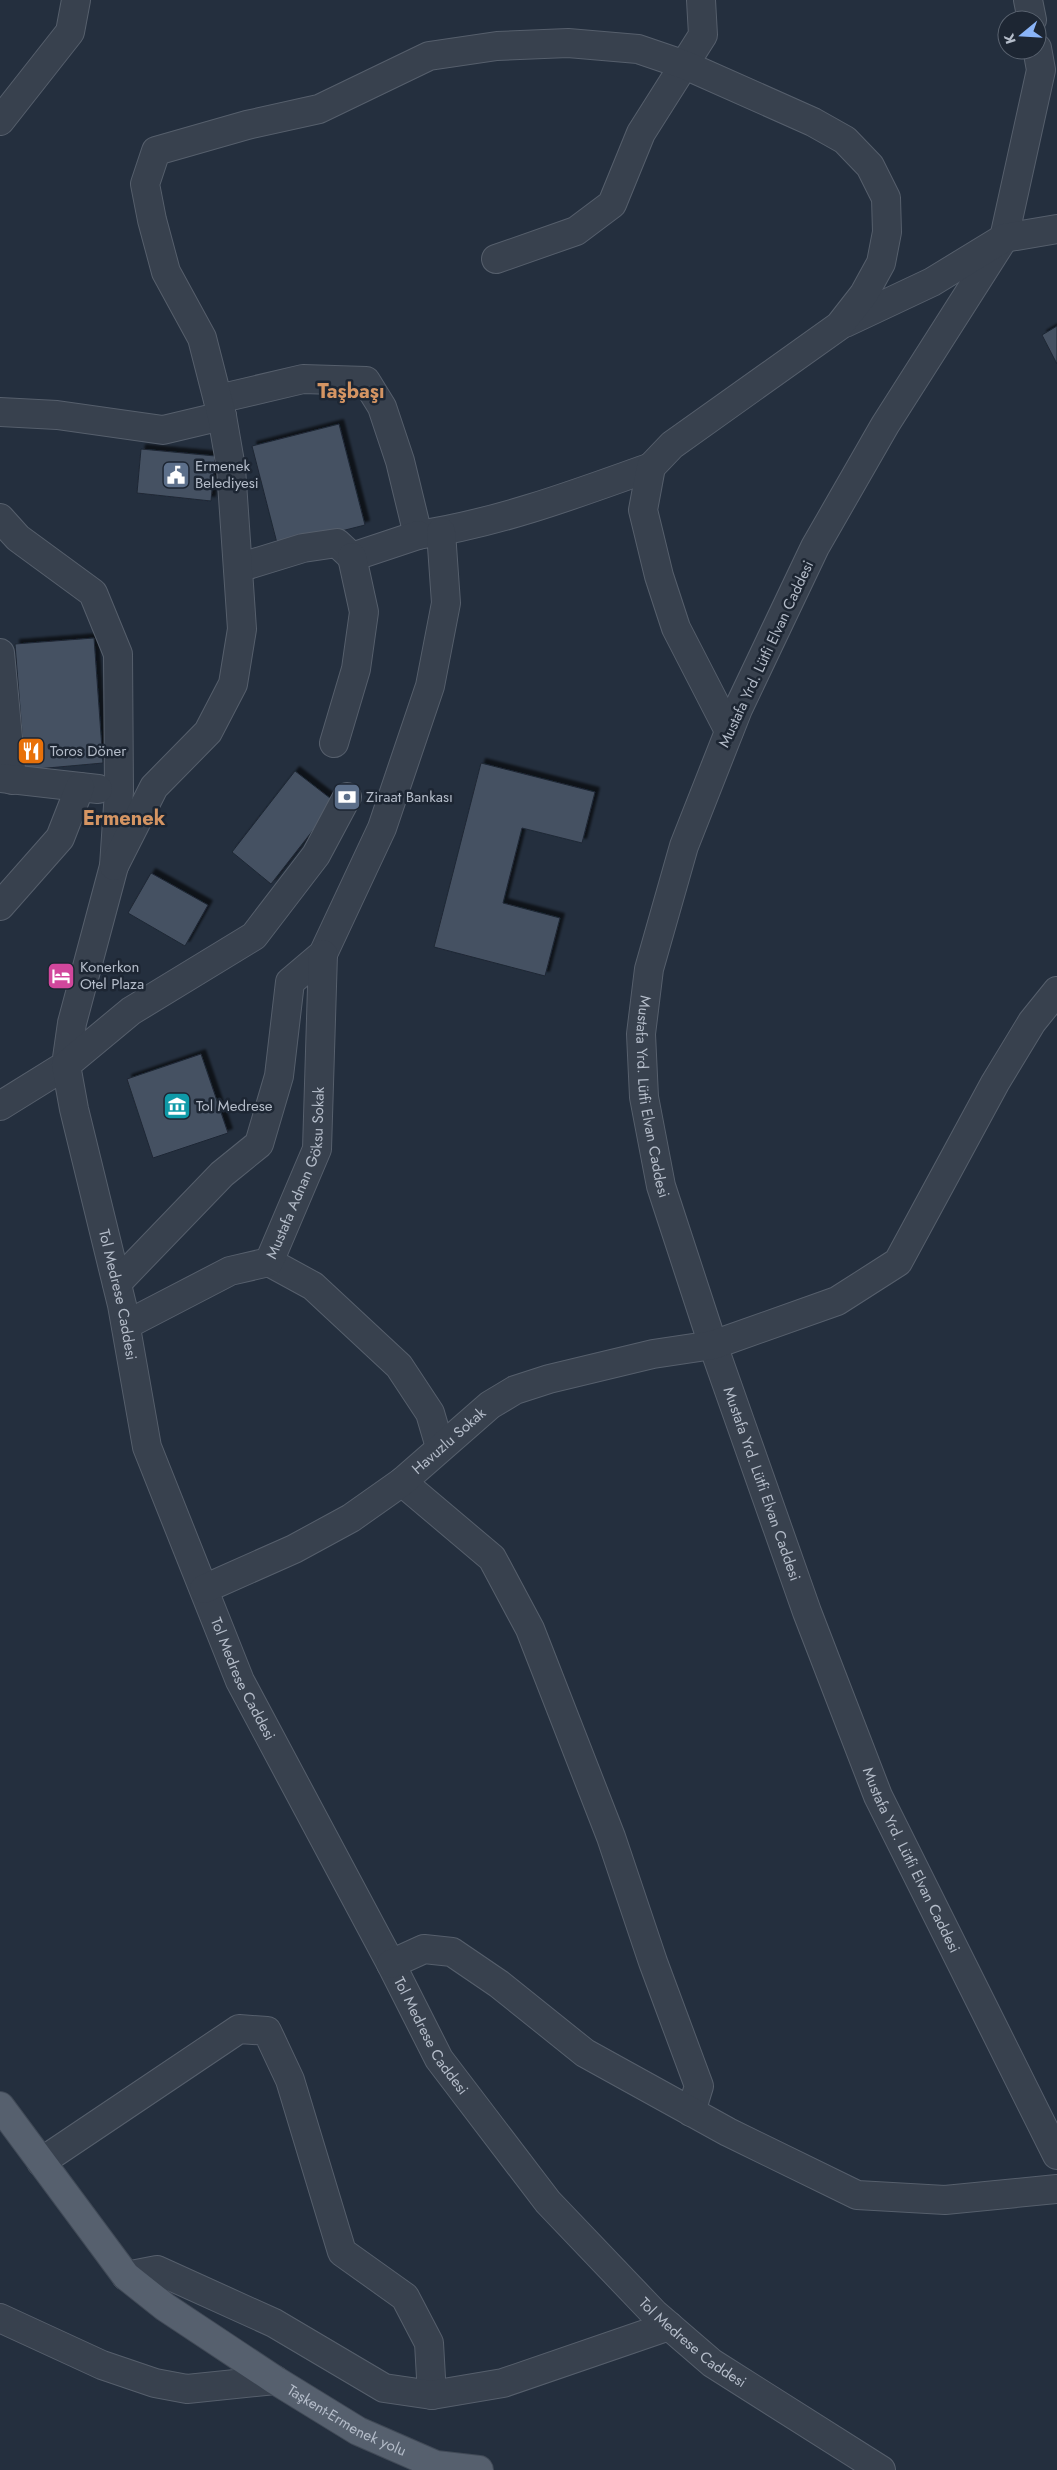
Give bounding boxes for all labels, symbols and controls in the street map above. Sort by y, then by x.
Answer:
north arrow [997,10,1047,60]
text: K [999,31,1021,47]
district label: Taşbaşı [318,377,384,406]
place label: Ermenek Belediyesi [195,455,259,494]
public building icon: Ermenek Belediyesi [161,460,191,490]
street label: Mustafa Yrd. Lütfi Elvan Caddesi [713,557,819,751]
restaurant icon: Toros Döner [16,736,46,766]
place label: Toros Döner [50,740,127,762]
bank icon: Ziraat Bankası [332,782,362,812]
place label: Ziraat Bankası [366,786,453,808]
district label: Ermenek [83,804,166,833]
place label: Konerkon Otel Plaza [80,956,144,995]
hotel icon: Konerkon Otel Plaza [46,961,76,991]
street label: Mustafa Yrd. Lütfi Elvan Caddesi [630,994,675,1201]
street label: Mustafa Adnan Göksu Sokak [261,1086,330,1262]
museum icon: Tol Medrese [162,1091,192,1121]
place label: Tol Medrese [196,1095,273,1117]
street label: Tol Medrese Caddesi [93,1227,143,1362]
street label: Mustafa Yrd. Lütfi Elvan Caddesi [718,1384,806,1584]
street label: Havuzlu Sokak [407,1402,491,1480]
street label: Tol Medrese Caddesi [205,1614,281,1744]
street label: Mustafa Yrd. Lütfi Elvan Caddesi [857,1764,966,1957]
street label: Tol Medrese Caddesi [388,1973,474,2100]
street label: Tol Medrese Caddesi [634,2292,751,2393]
street label: Taşkent-Ermenek yolu [283,2379,410,2462]

